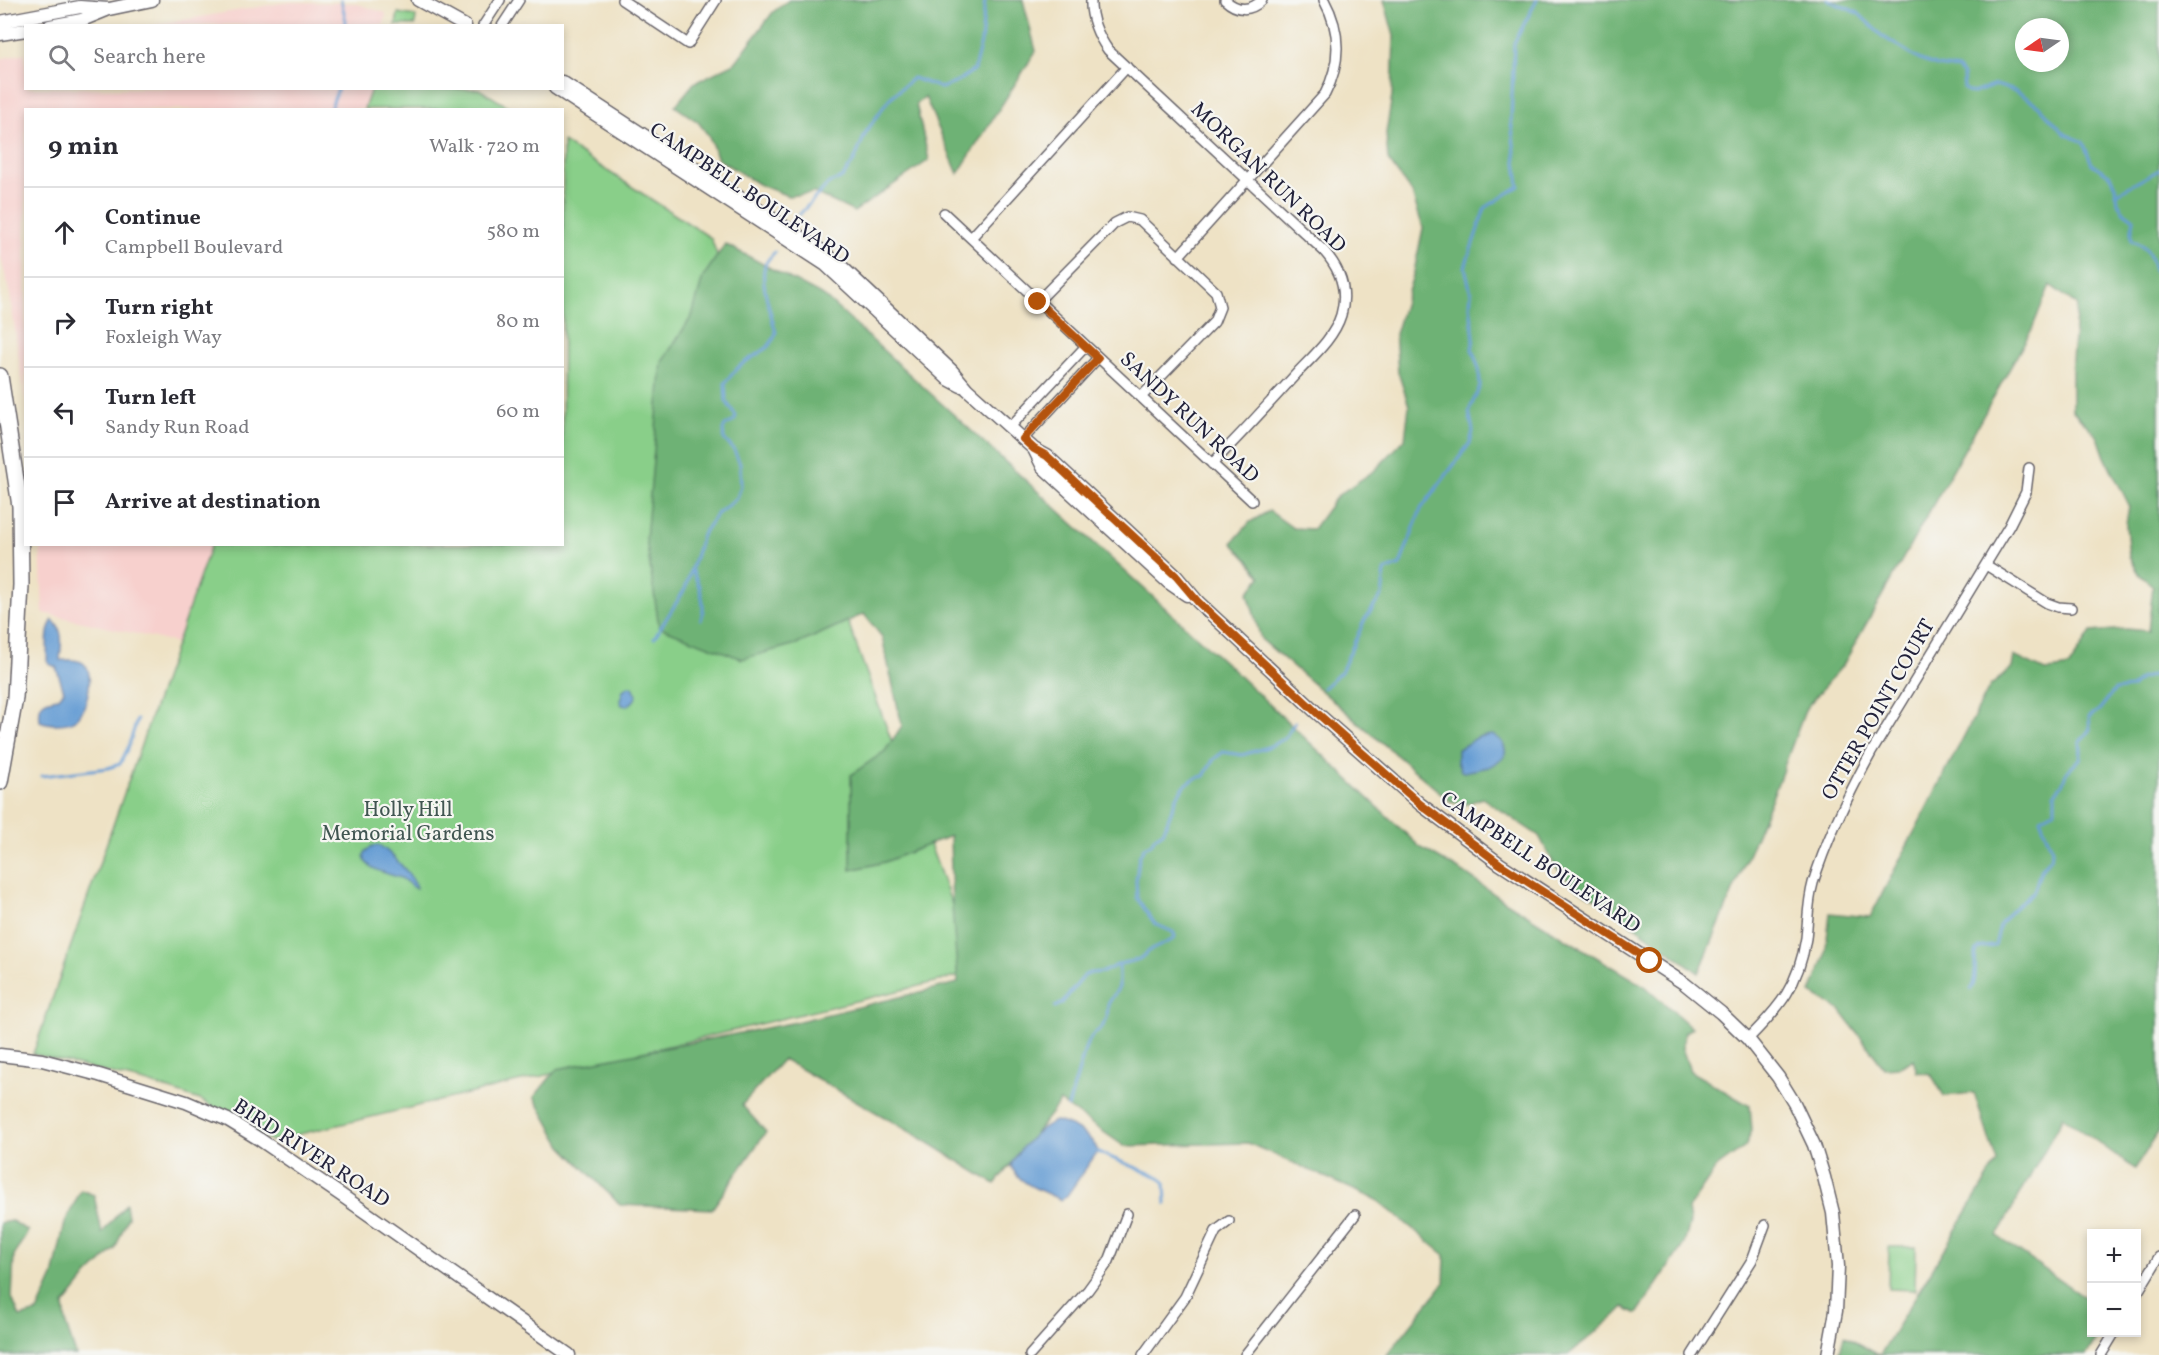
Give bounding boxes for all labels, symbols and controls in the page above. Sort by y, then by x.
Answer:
north arrow [2015,18,2069,72]
search box [24,24,564,90]
icon: search [45,41,78,74]
text: Search here [93,42,206,73]
street label: MORGAN RUN ROAD [1184,96,1352,260]
street label: CAMPBELL BOULEVARD [643,116,855,272]
text: 9 min [48,129,119,165]
text: Walk · 720 m [429,133,540,161]
text: Continue [105,203,201,234]
icon: ahead [48,216,81,249]
text: 580 m [487,218,540,246]
text: Campbell Boulevard [105,234,283,262]
route end [1024,288,1050,314]
text: Turn right [105,293,213,324]
icon: right [48,306,81,339]
text: 80 m [496,308,540,336]
text: Foxleigh Way [105,324,222,352]
street label: SANDY RUN ROAD [1113,346,1265,490]
text: Turn left [105,383,196,414]
icon: left [48,396,81,429]
text: 60 m [496,398,540,426]
text: Sandy Run Road [105,414,250,442]
icon: arrive [48,486,81,519]
text: Arrive at destination [105,487,321,518]
street label: OTTER POINT COURT [1815,614,1943,806]
street label: CAMPBELL BOULEVARD [1434,785,1646,941]
park label: Holly Hill Memorial Gardens [322,796,494,849]
route start [1636,947,1662,973]
street label: BIRD RIVER ROAD [227,1092,395,1216]
map controls [2087,1229,2141,1337]
button: + [2087,1229,2141,1283]
button: − [2087,1283,2141,1337]

